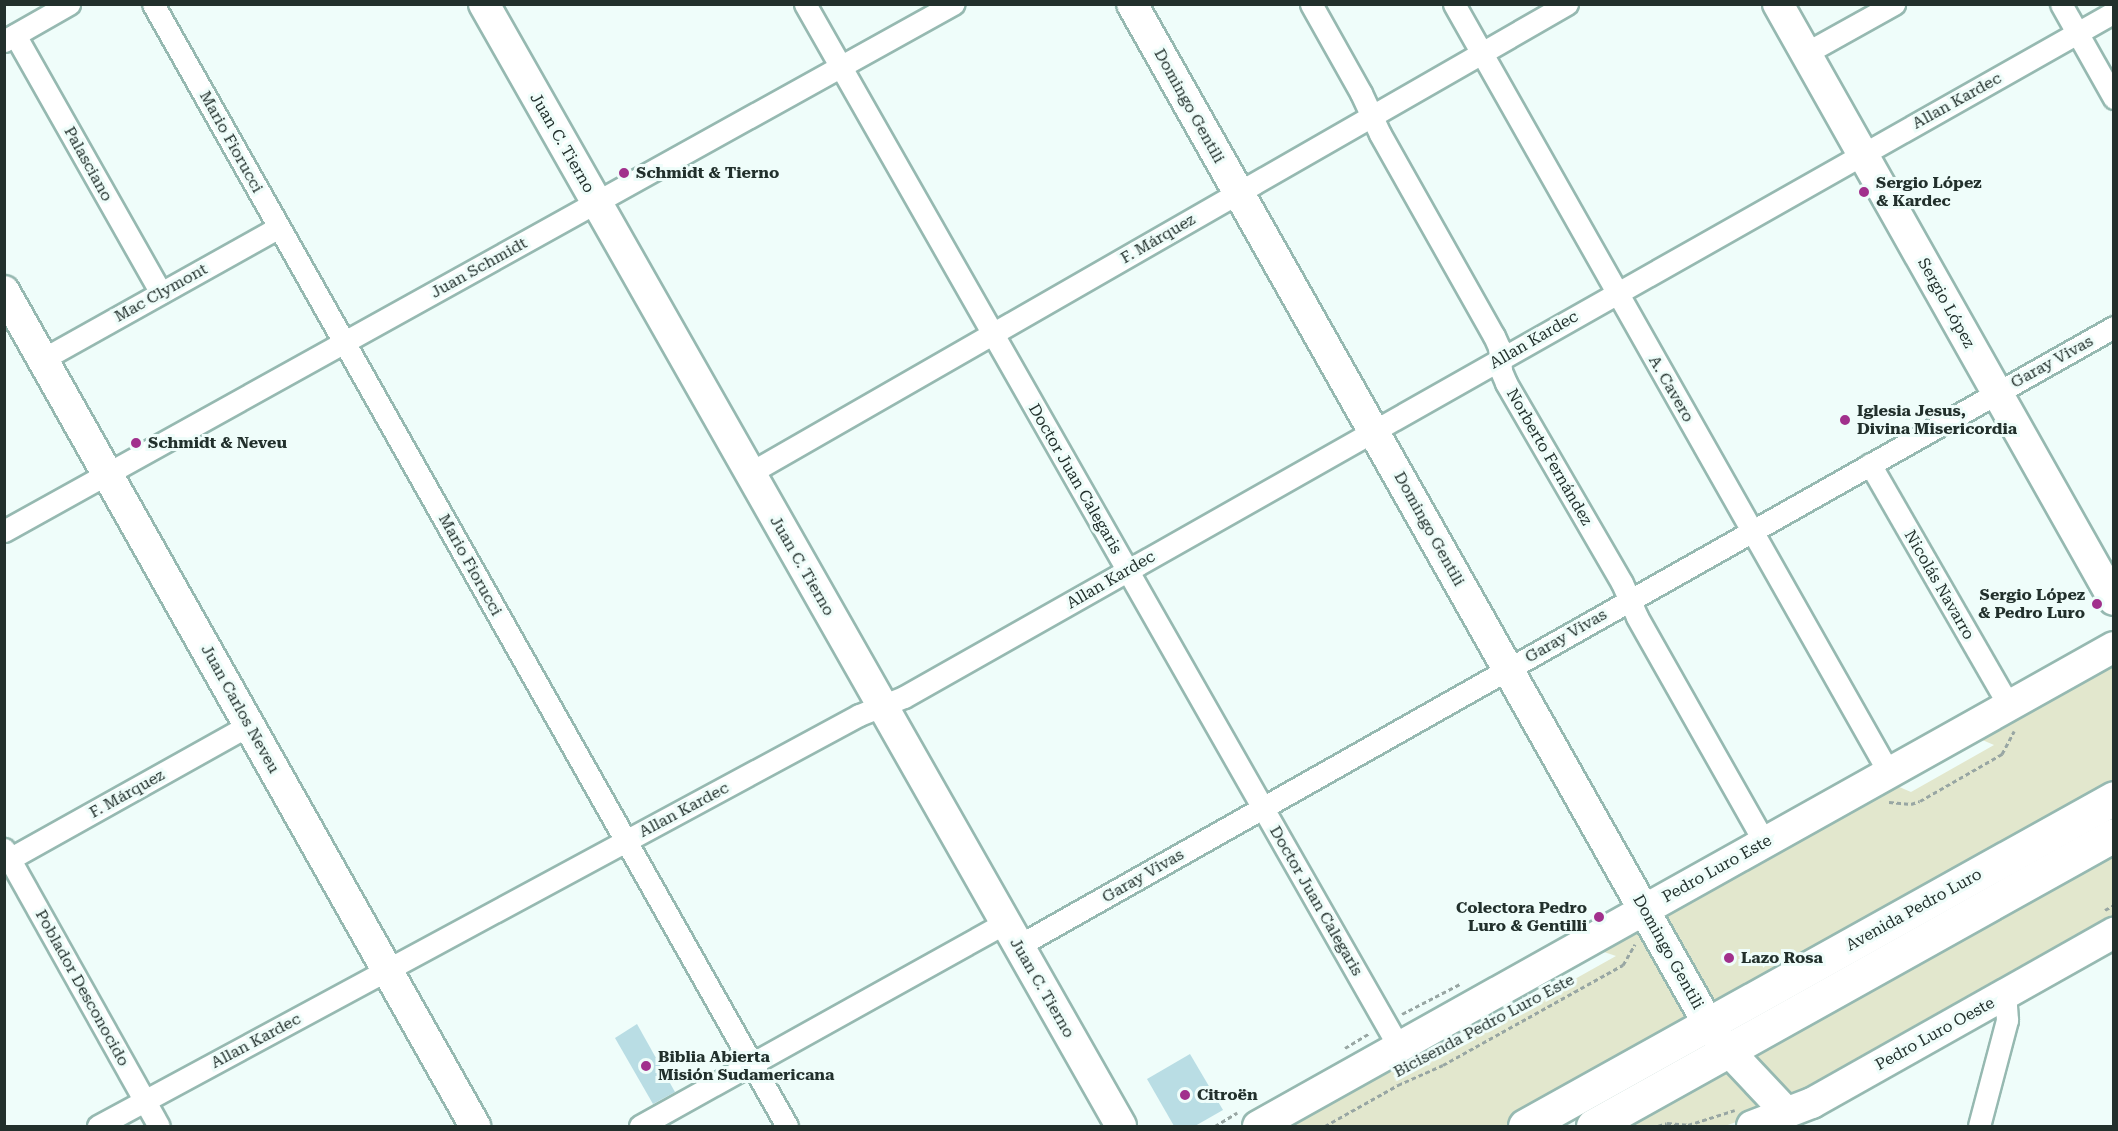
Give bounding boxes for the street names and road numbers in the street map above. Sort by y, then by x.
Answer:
street label: Domingo Gentili [1150,45,1228,167]
street label: Allan Kardec [1909,69,2005,133]
street label: Mario Fiorucci [195,88,267,196]
street label: Juan C. Tierno [526,90,598,196]
street label: Palasciano [60,123,116,205]
street label: F. Márquez [1117,210,1199,268]
street label: Juan Schmidt [427,234,531,302]
street label: Sergio López [1913,255,1979,351]
street label: Mac Clymont [111,260,211,326]
street label: Allan Kardec [1486,307,1582,373]
street label: Garay Vivas [2008,332,2096,392]
street label: A. Cavero [1644,352,1698,426]
street label: Norberto Fernández [1502,385,1596,529]
street label: Doctor Juan Calegaris [1024,401,1126,557]
street label: Domingo Gentili [1390,468,1468,590]
street label: Mario Fiorucci [434,511,506,619]
street label: Juan C. Tierno [766,513,838,619]
street label: Nicolás Navarro [1900,527,1978,643]
street label: Allan Kardec [1063,547,1159,613]
street label: Garay Vivas [1522,605,1610,667]
street label: Juan Carlos Neveu [197,641,283,777]
street label: F. Márquez [86,766,168,822]
street label: Allan Kardec [636,778,732,842]
street label: Doctor Juan Calegaris [1265,823,1367,979]
street label: Pedro Luro Este [1659,831,1775,907]
street label: Garay Vivas [1099,845,1187,907]
street label: Avenida Pedro Luro [1843,865,1985,955]
street label: Domingo Gentili [1629,891,1707,1013]
street label: Poblador Desconocido [31,906,133,1070]
street label: Juan C. Tierno [1006,935,1078,1041]
street label: Bicisenda Pedro Luro Este [1390,970,1578,1082]
street label: Pedro Luro Oeste [1872,993,1998,1075]
street label: Allan Kardec [208,1009,304,1073]

